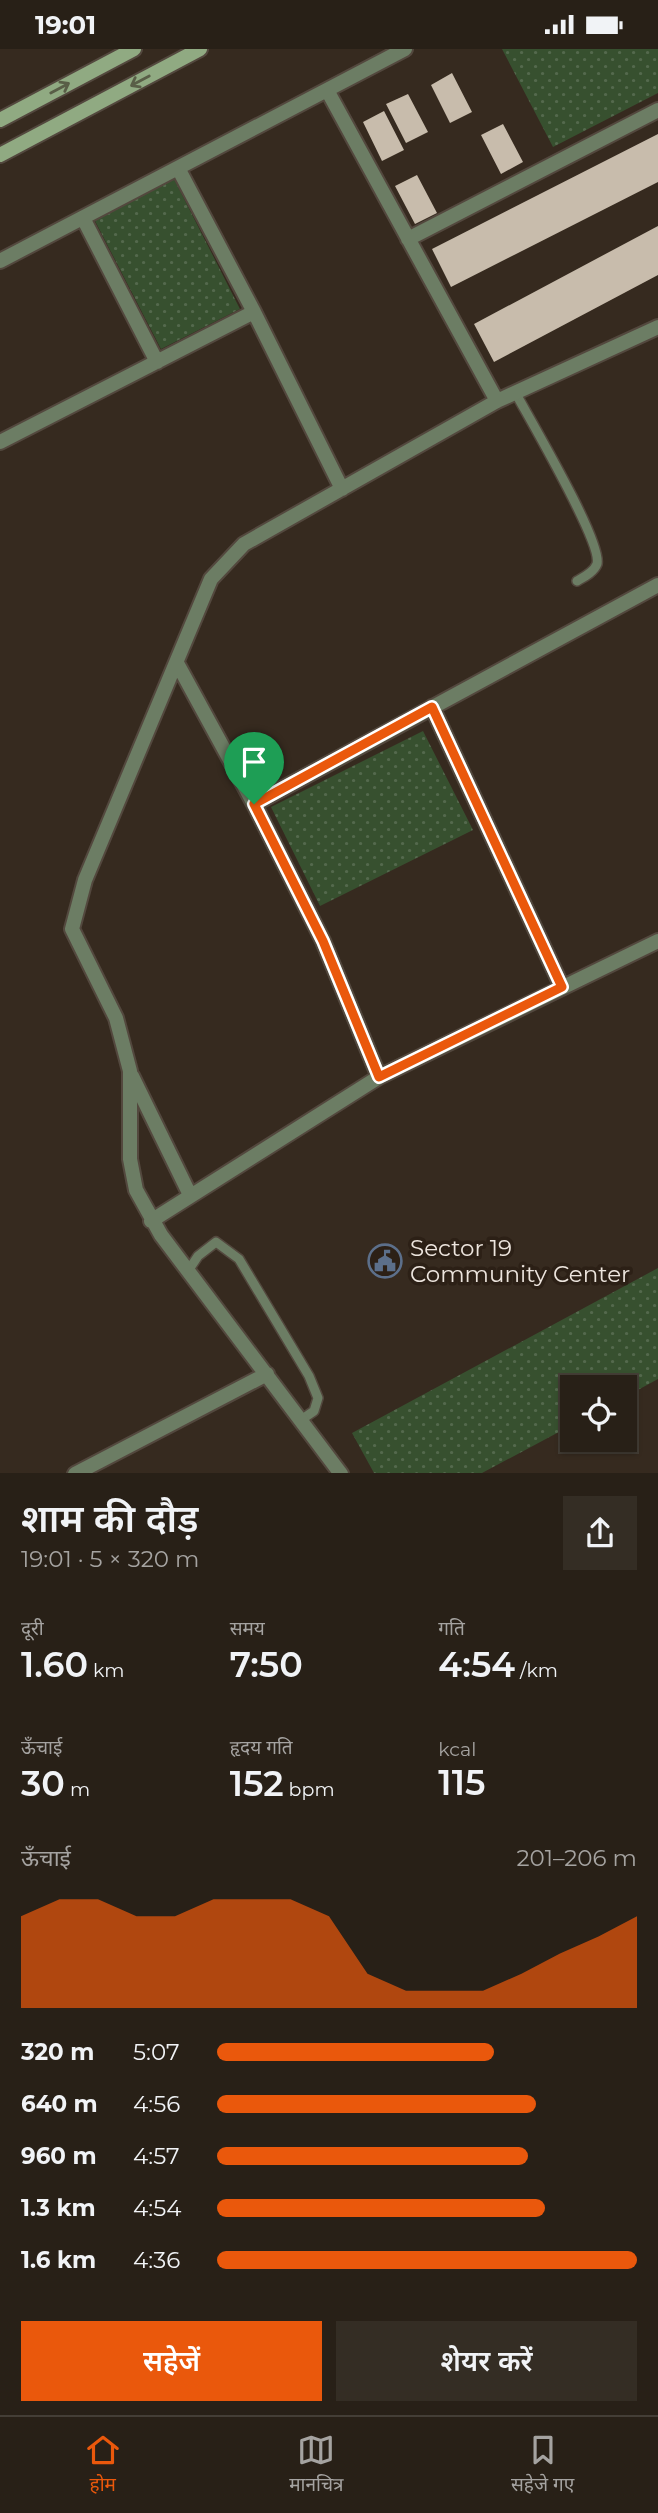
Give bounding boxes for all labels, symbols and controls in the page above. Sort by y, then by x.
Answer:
text: 19:01 [35,9,96,41]
one-way arrow [130,75,151,88]
one-way arrow [49,81,70,94]
pin [224,732,284,804]
icon: arrive [235,743,273,781]
place label: Sector 19 Community Center [410,1234,630,1288]
public building icon: Sector 19 Community Center [366,1242,404,1280]
map controls [560,1375,637,1452]
button: locate [560,1375,637,1452]
text: शाम की दौड़ [21,1495,198,1542]
button: share [563,1496,637,1570]
text: 19:01 · 5 × 320 m [21,1545,199,1573]
text: दूरी [21,1617,44,1640]
text: समय [230,1617,265,1640]
text: गति [438,1617,465,1640]
text: 1.60 [21,1643,88,1686]
text: 7:50 [230,1643,303,1686]
text: 4:54 [438,1643,515,1686]
text: km [88,1659,124,1682]
text: /km [515,1659,558,1682]
text: ऊँचाई [21,1736,62,1759]
text: हृदय गति [230,1736,293,1759]
text: kcal [438,1738,476,1761]
text: 115 [438,1761,485,1804]
text: 30 [21,1762,65,1805]
text: 152 [230,1762,284,1805]
text: m [65,1778,90,1801]
text: bpm [284,1778,335,1801]
text: ऊँचाई [21,1844,71,1872]
text: 201–206 m [517,1844,637,1872]
text: 320 m [21,2038,94,2066]
text: 5:07 [133,2038,180,2066]
text: 640 m [21,2090,98,2118]
text: 4:56 [133,2090,180,2118]
text: 960 m [21,2142,97,2170]
text: 4:57 [133,2142,179,2170]
text: 1.3 km [21,2194,96,2222]
text: 4:54 [133,2194,181,2222]
text: 1.6 km [21,2246,96,2274]
text: 4:36 [133,2246,180,2274]
button: सहेजें [21,2321,322,2401]
button: शेयर करें [336,2321,637,2401]
tab: होम [84,2431,122,2499]
tab: मानचित्र [289,2431,344,2499]
tab: सहेजे गए [511,2431,574,2499]

